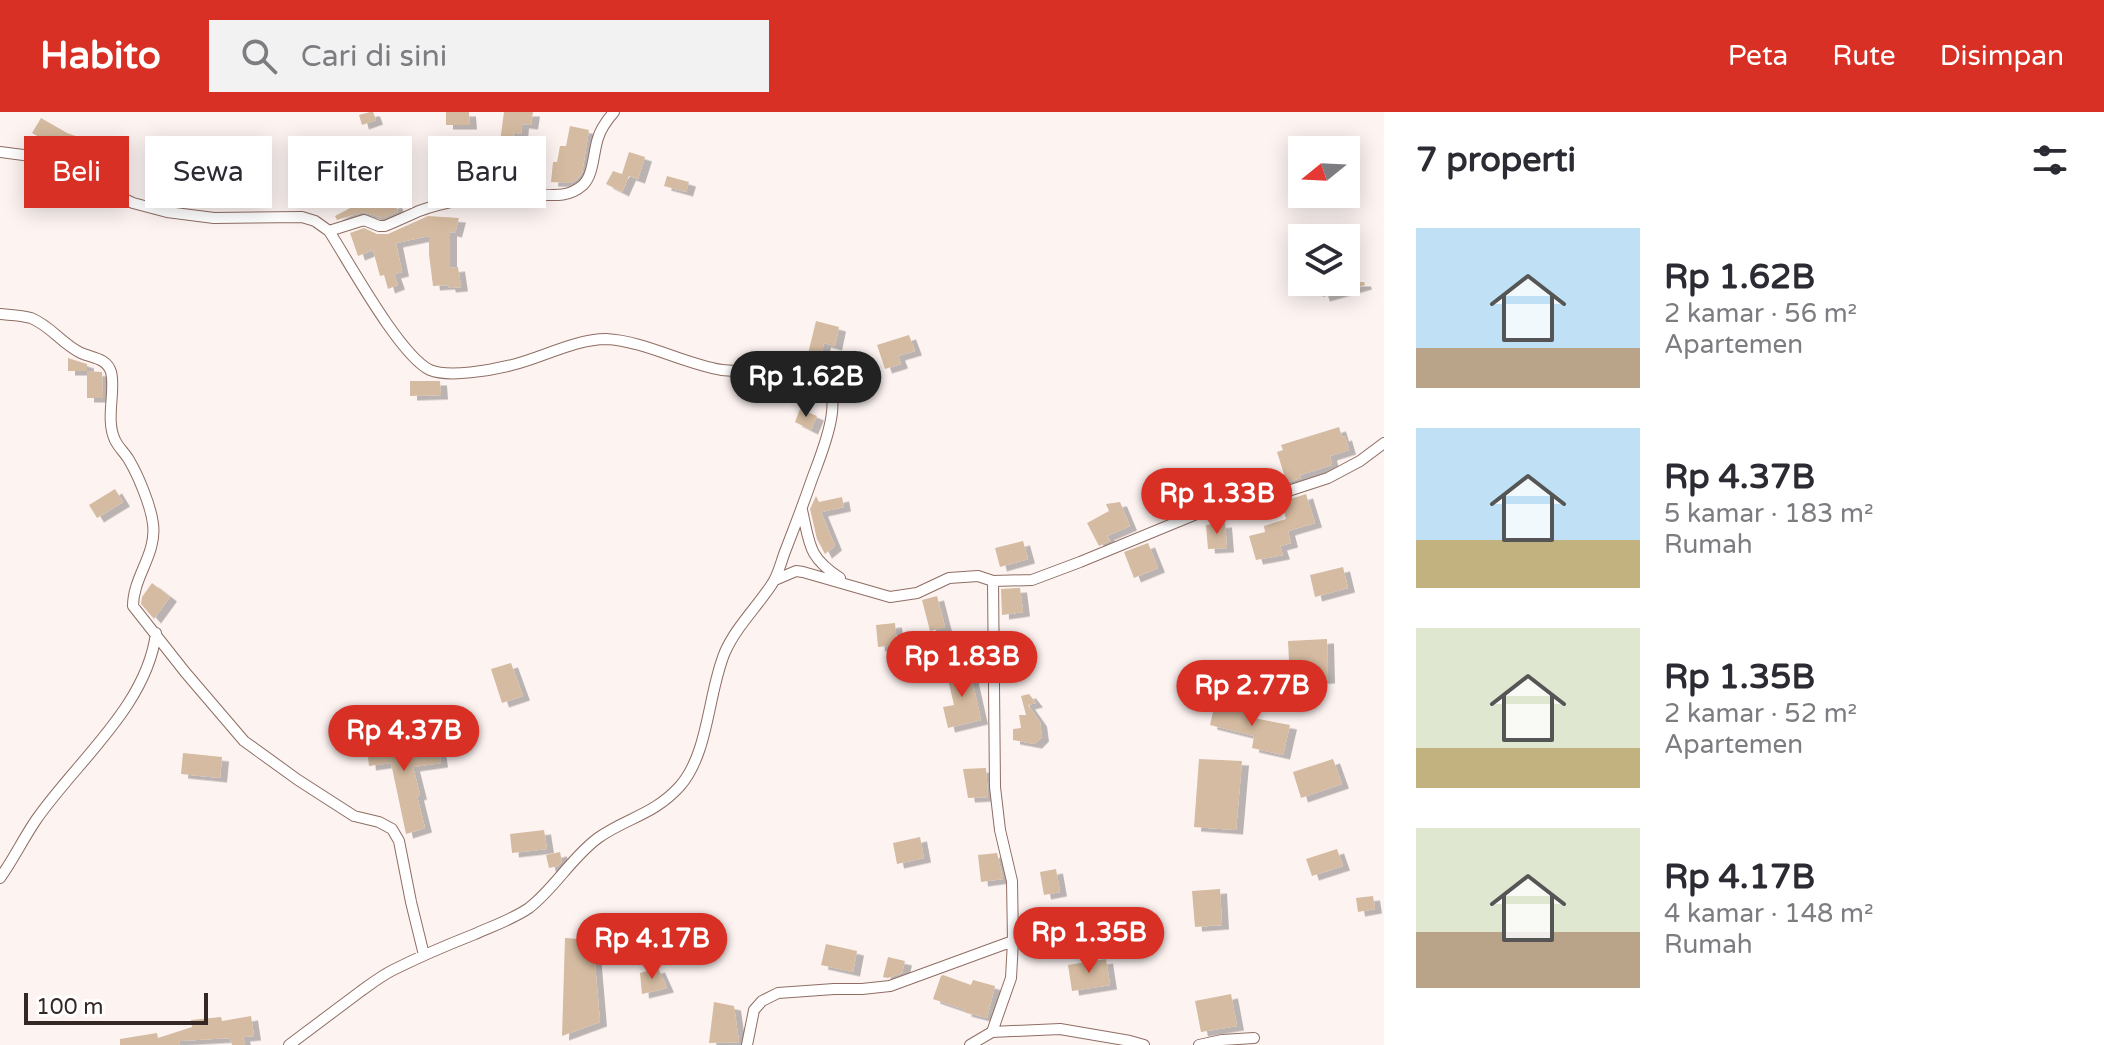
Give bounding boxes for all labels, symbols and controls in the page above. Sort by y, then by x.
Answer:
search box [209,20,769,92]
text: Habito [40,33,161,79]
icon: search [237,34,281,78]
text: Cari di sini [301,38,447,75]
text: Peta [1728,39,1788,73]
text: Rute [1832,39,1896,73]
text: Disimpan [1940,39,2064,73]
chip: Beli [24,136,129,208]
chip: Sewa [145,136,272,208]
chip: Filter [288,136,412,208]
chip: Baru [428,136,546,208]
north arrow [1288,136,1360,208]
map controls [1288,136,1360,296]
icon: filters [2028,138,2072,182]
text: 7 properti [1416,140,1576,181]
button: layers [1288,224,1360,296]
text: Rp 1.62B [1664,257,1815,298]
icon: home [1480,260,1576,356]
text: 2 kamar · 56 m² [1664,298,1857,329]
text: Apartemen [1664,329,1803,360]
pin: Rp 1.62B [723,351,889,419]
text: Rp 1.62B [748,361,864,392]
text: Rp 4.37B [1664,457,1815,498]
icon: home [1480,460,1576,556]
pin: Rp 1.33B [1134,468,1300,536]
text: Rp 1.33B [1159,478,1275,509]
text: 5 kamar · 183 m² [1664,498,1874,529]
text: Rumah [1664,529,1753,560]
pin: Rp 1.83B [879,631,1045,699]
text: Rp 1.83B [904,641,1020,672]
text: Rp 1.35B [1664,657,1815,698]
pin: Rp 2.77B [1169,660,1335,728]
icon: home [1480,660,1576,756]
text: Rp 2.77B [1194,670,1310,701]
text: 2 kamar · 52 m² [1664,698,1857,729]
pin: Rp 4.37B [321,705,487,773]
text: Rp 4.37B [346,715,462,746]
text: Apartemen [1664,729,1803,760]
text: Rp 4.17B [1664,857,1815,898]
icon: home [1480,860,1576,956]
text: 4 kamar · 148 m² [1664,898,1874,929]
pin: Rp 1.35B [1006,907,1172,975]
pin: Rp 4.17B [569,913,735,981]
text: Rp 1.35B [1031,917,1147,948]
text: Rp 4.17B [594,923,710,954]
text: Rumah [1664,929,1753,960]
scale bar [24,989,208,1025]
text: 100 m [36,994,103,1020]

